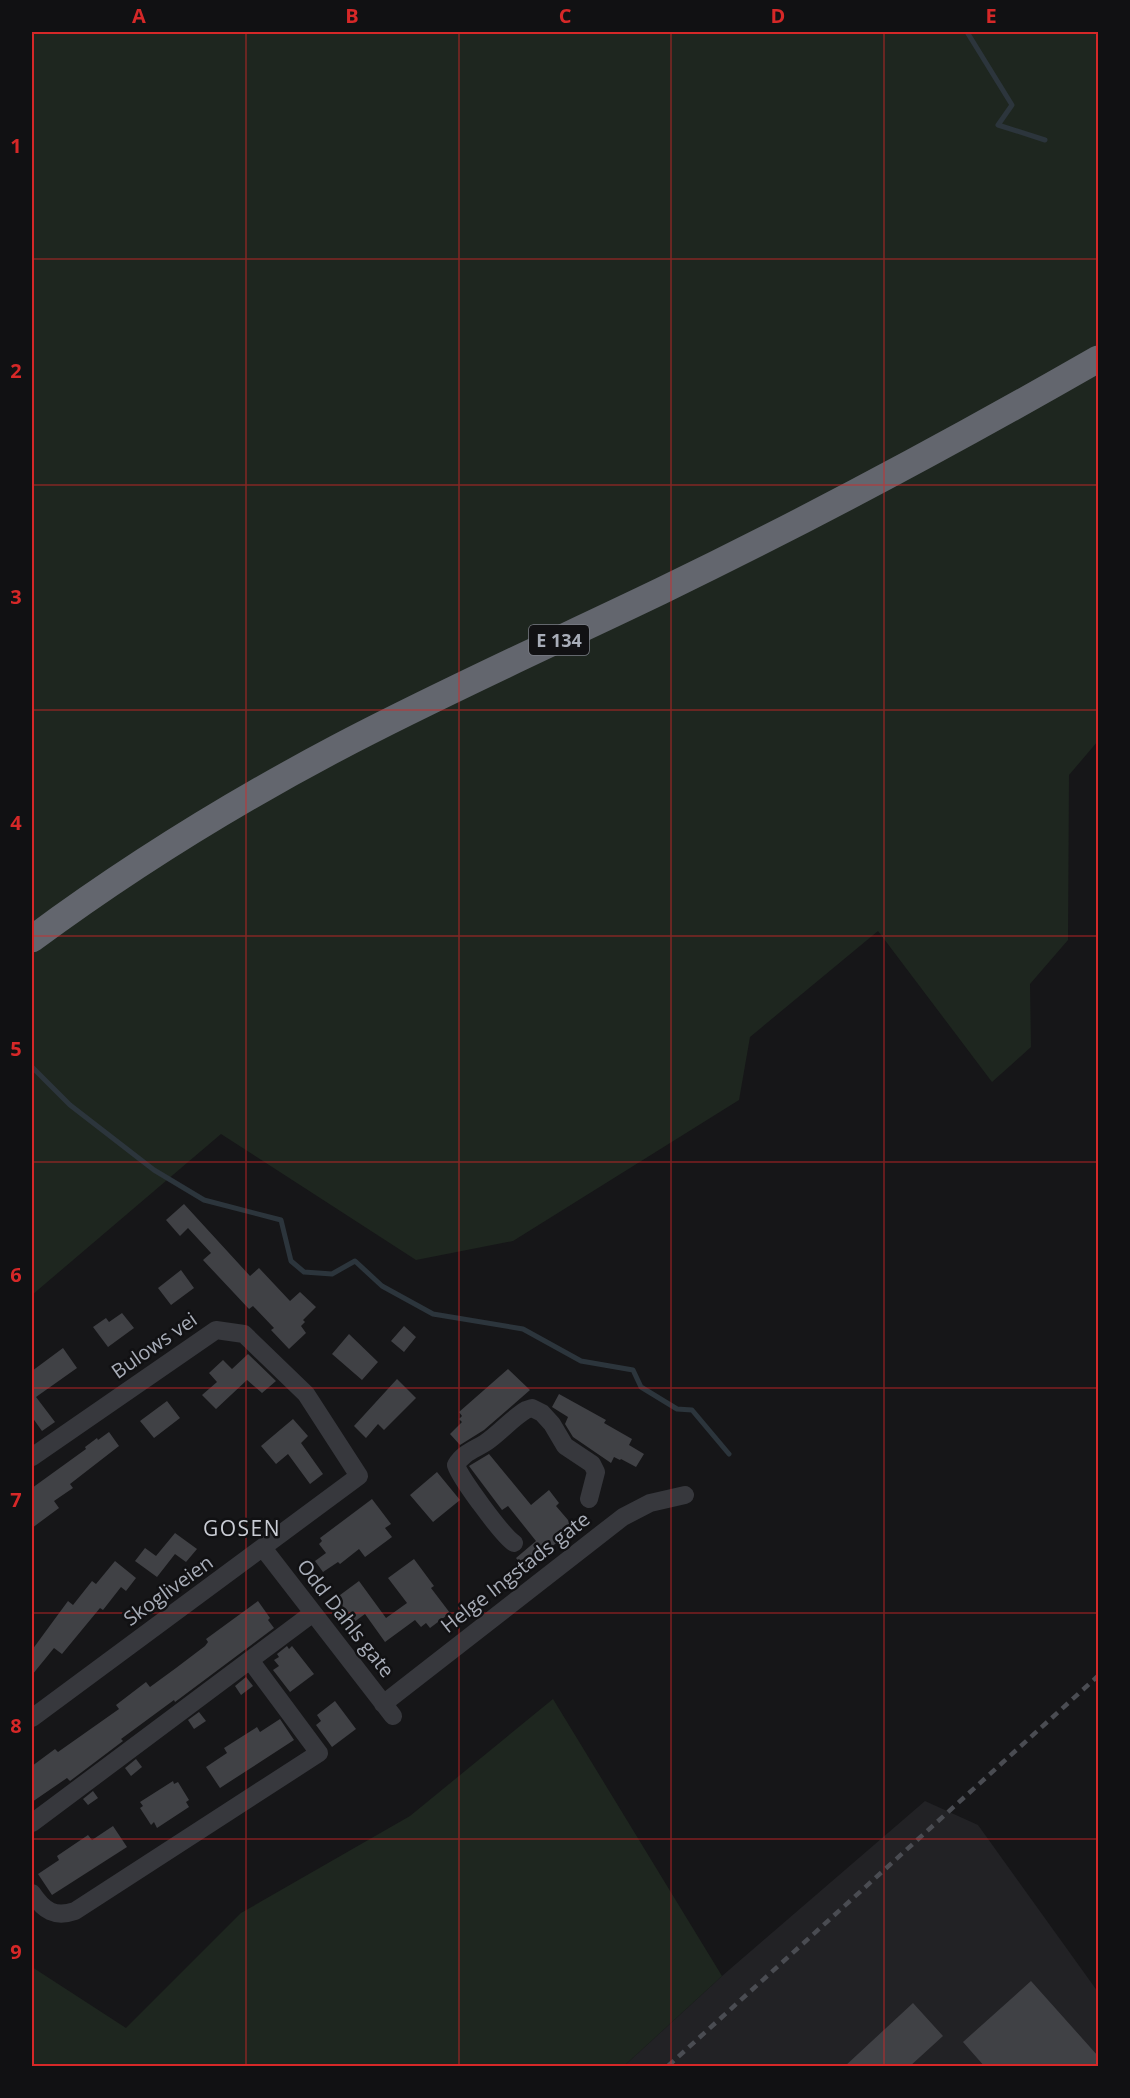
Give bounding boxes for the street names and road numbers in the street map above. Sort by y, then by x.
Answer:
road number: E 134 [529,625,589,655]
street label: Bulows vei [106,1306,202,1384]
street label: Helge Ingstads gate [435,1505,595,1639]
street label: Skogliveien [118,1548,218,1632]
street label: Odd Dahls gate [291,1553,401,1683]

